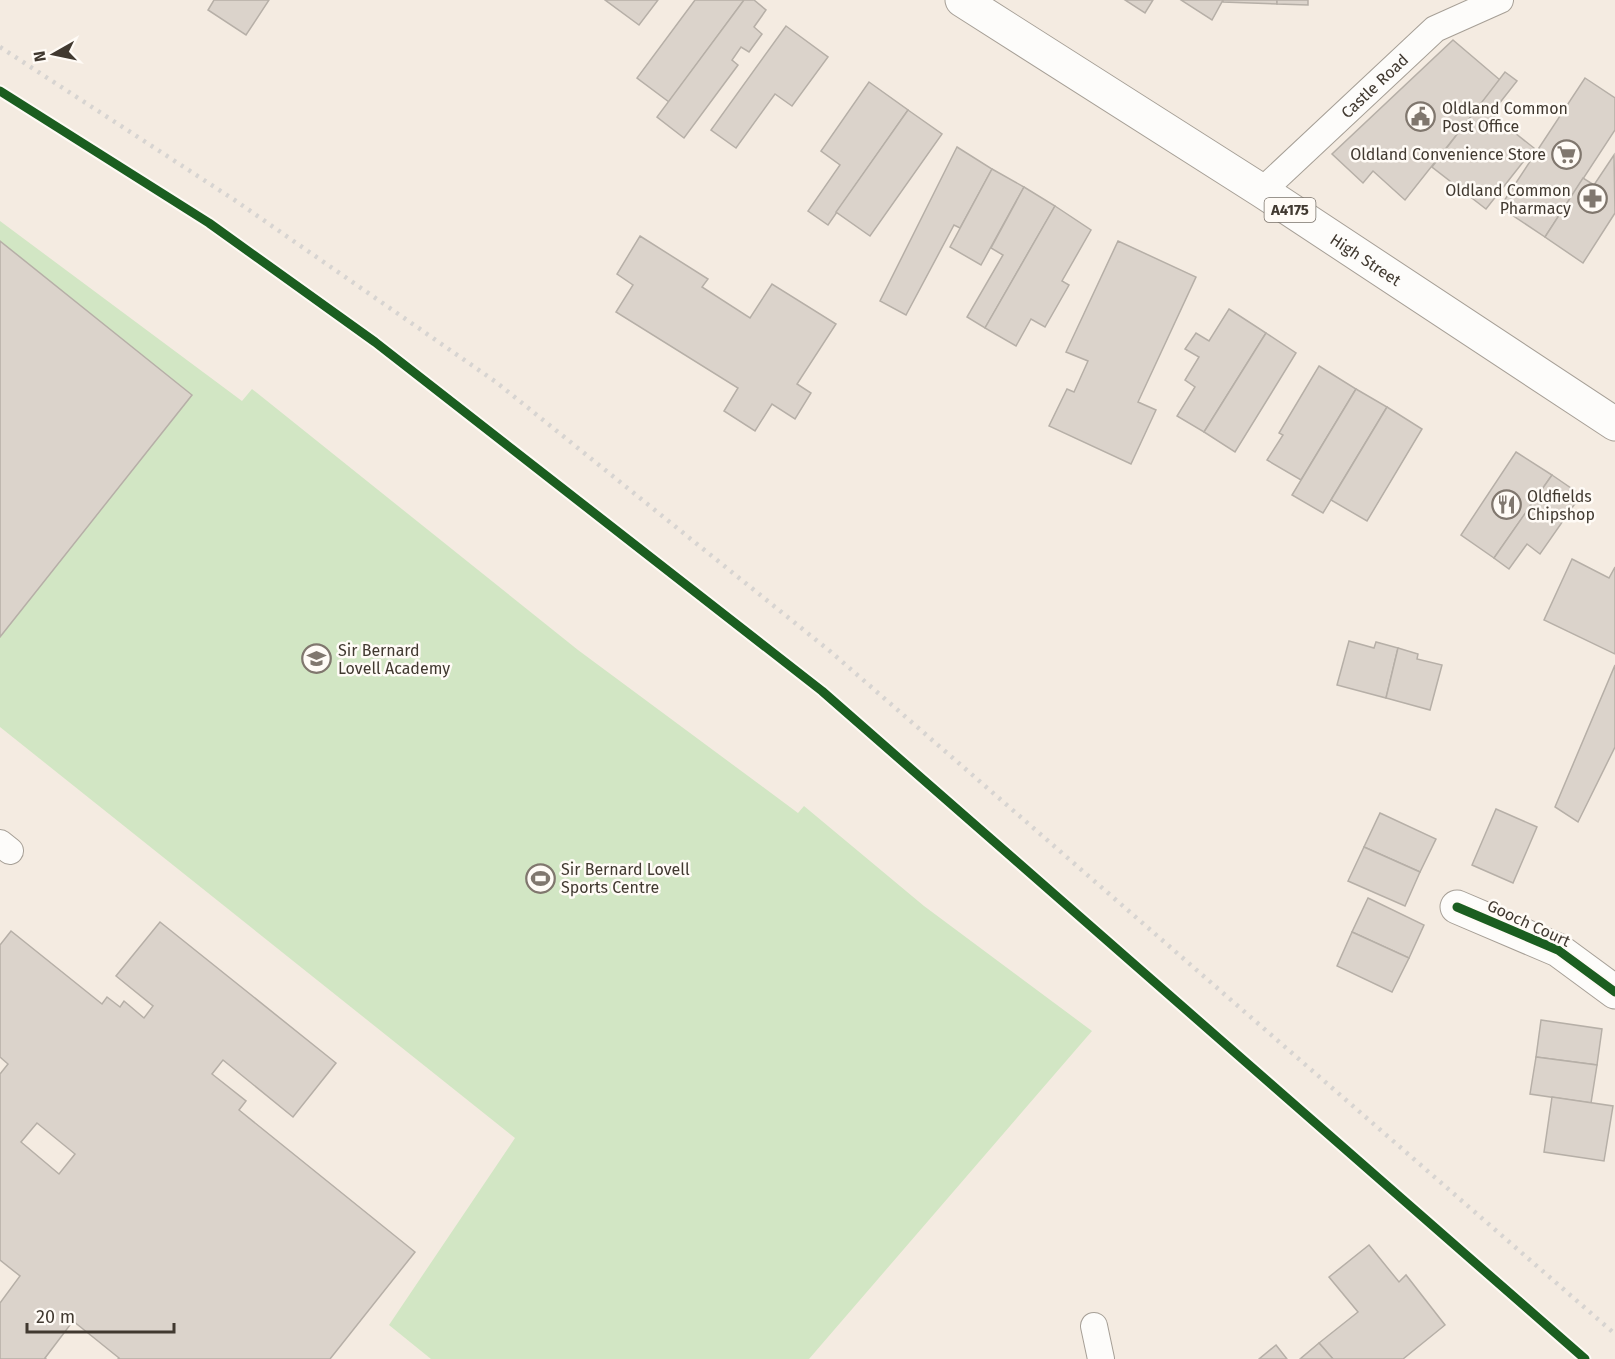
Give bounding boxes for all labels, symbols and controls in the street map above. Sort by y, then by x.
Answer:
north arrow [24,24,84,84]
text: N [29,50,50,63]
street label: Castle Road [1337,50,1412,122]
place label: Oldland Common Post Office [1442,99,1568,136]
public building icon: Oldland Common Post Office [1405,101,1437,133]
supermarket icon: Oldland Convenience Store [1551,138,1583,170]
place label: Oldland Convenience Store [1350,145,1546,164]
place label: Oldland Common Pharmacy [1445,181,1571,218]
pharmacy icon: Oldland Common Pharmacy [1576,183,1608,215]
road number: A4175 [1264,198,1316,222]
street label: High Street [1327,230,1405,290]
place label: Oldfields Chipshop [1527,487,1595,524]
restaurant icon: Oldfields Chipshop [1490,489,1522,521]
place label: Sir Bernard Lovell Academy [338,641,450,678]
school or university icon: Sir Bernard Lovell Academy [301,643,333,675]
place label: Sir Bernard Lovell Sports Centre [561,860,690,897]
sports icon: Sir Bernard Lovell Sports Centre [524,862,556,894]
street label: Gooch Court [1484,896,1573,951]
scale bar [27,1296,174,1334]
text: 20 m [36,1306,75,1328]

